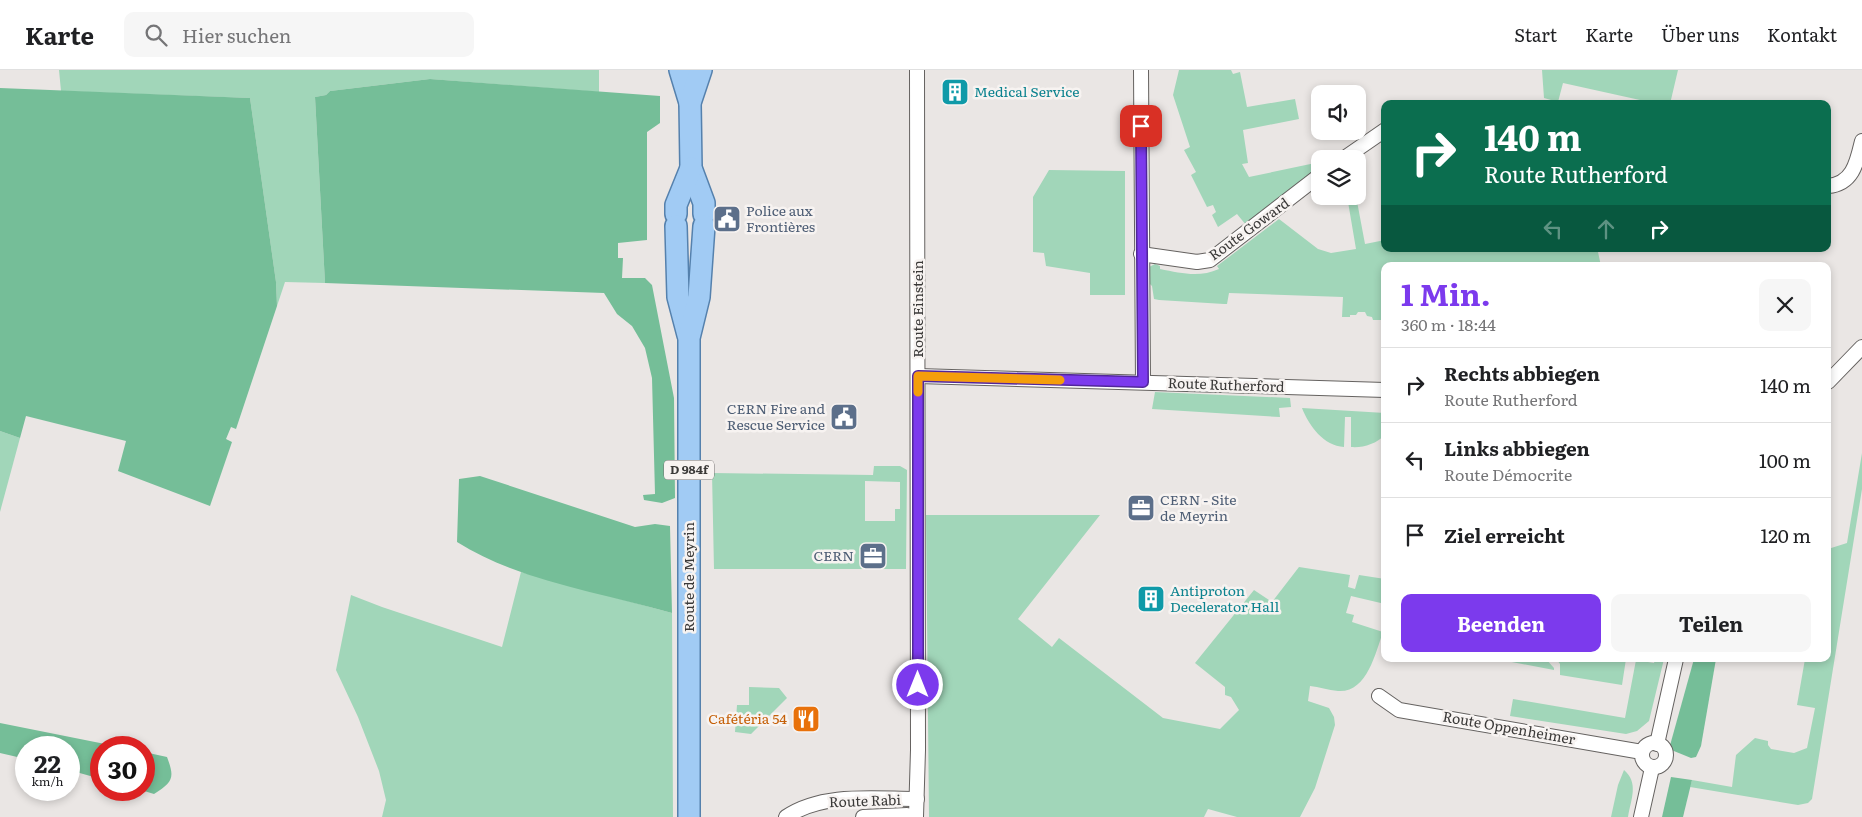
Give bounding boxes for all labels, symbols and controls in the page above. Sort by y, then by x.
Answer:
search box [124,12,474,57]
text: Karte [25,17,94,52]
icon: search [142,21,170,49]
text: Hier suchen [182,21,291,49]
text: Start [1514,21,1557,48]
text: Karte [1585,21,1633,48]
text: Über uns [1661,21,1739,48]
text: Kontakt [1767,21,1837,48]
building icon: Medical Service [940,77,970,107]
place label: Medical Service [974,81,1080,101]
map controls [1311,85,1366,205]
button: sound [1311,85,1366,140]
pin [1120,105,1162,147]
text: 140 m [1484,110,1582,162]
icon: arrive [1127,112,1155,140]
icon: right [1401,120,1466,185]
button: layers [1311,150,1366,205]
text: Route Rutherford [1484,157,1668,190]
street label: Route Goward [1204,192,1293,264]
place label: Police aux Frontières [746,200,815,236]
public building icon: Police aux Frontières [712,204,742,234]
icon: left [1539,215,1567,243]
icon: ahead [1592,215,1620,243]
icon: right [1645,215,1673,243]
street label: Route Einstein [907,260,927,358]
text: 1 Min. [1401,271,1491,315]
button: close [1759,279,1811,331]
text: 360 m · 18:44 [1401,312,1496,336]
text: Rechts abbiegen [1444,359,1600,387]
icon: right [1401,371,1429,399]
text: 140 m [1760,371,1811,399]
street label: Route Rutherford [1167,372,1285,396]
text: Route Rutherford [1444,387,1578,411]
place label: CERN Fire and Rescue Service [727,398,825,434]
public building icon: CERN Fire and Rescue Service [829,402,859,432]
text: Links abbiegen [1444,434,1590,462]
icon: left [1401,446,1429,474]
text: 100 m [1759,446,1811,474]
road number: D 984f [664,460,714,480]
text: Route Démocrite [1444,462,1572,486]
place label: CERN - Site de Meyrin [1160,489,1237,525]
office icon: CERN - Site de Meyrin [1126,493,1156,523]
icon: arrive [1401,521,1429,549]
text: Ziel erreicht [1444,521,1565,549]
text: 120 m [1760,521,1811,549]
street label: Route de Meyrin [678,522,698,632]
office icon: CERN [858,541,888,571]
place label: CERN [813,545,854,565]
place label: Antiproton Decelerator Hall [1170,580,1279,616]
building icon: Antiproton Decelerator Hall [1136,584,1166,614]
button: Beenden [1401,594,1601,652]
button: Teilen [1611,594,1811,652]
position arrow [891,658,943,710]
restaurant icon: Cafétéria 54 [791,704,821,734]
street label: Route Oppenheimer [1441,705,1578,749]
place label: Cafétéria 54 [708,708,787,728]
speed limit sign: 30 [90,736,155,801]
text: 22 [34,744,61,781]
text: km/h [32,772,63,790]
street label: Route Rabi [829,789,902,811]

